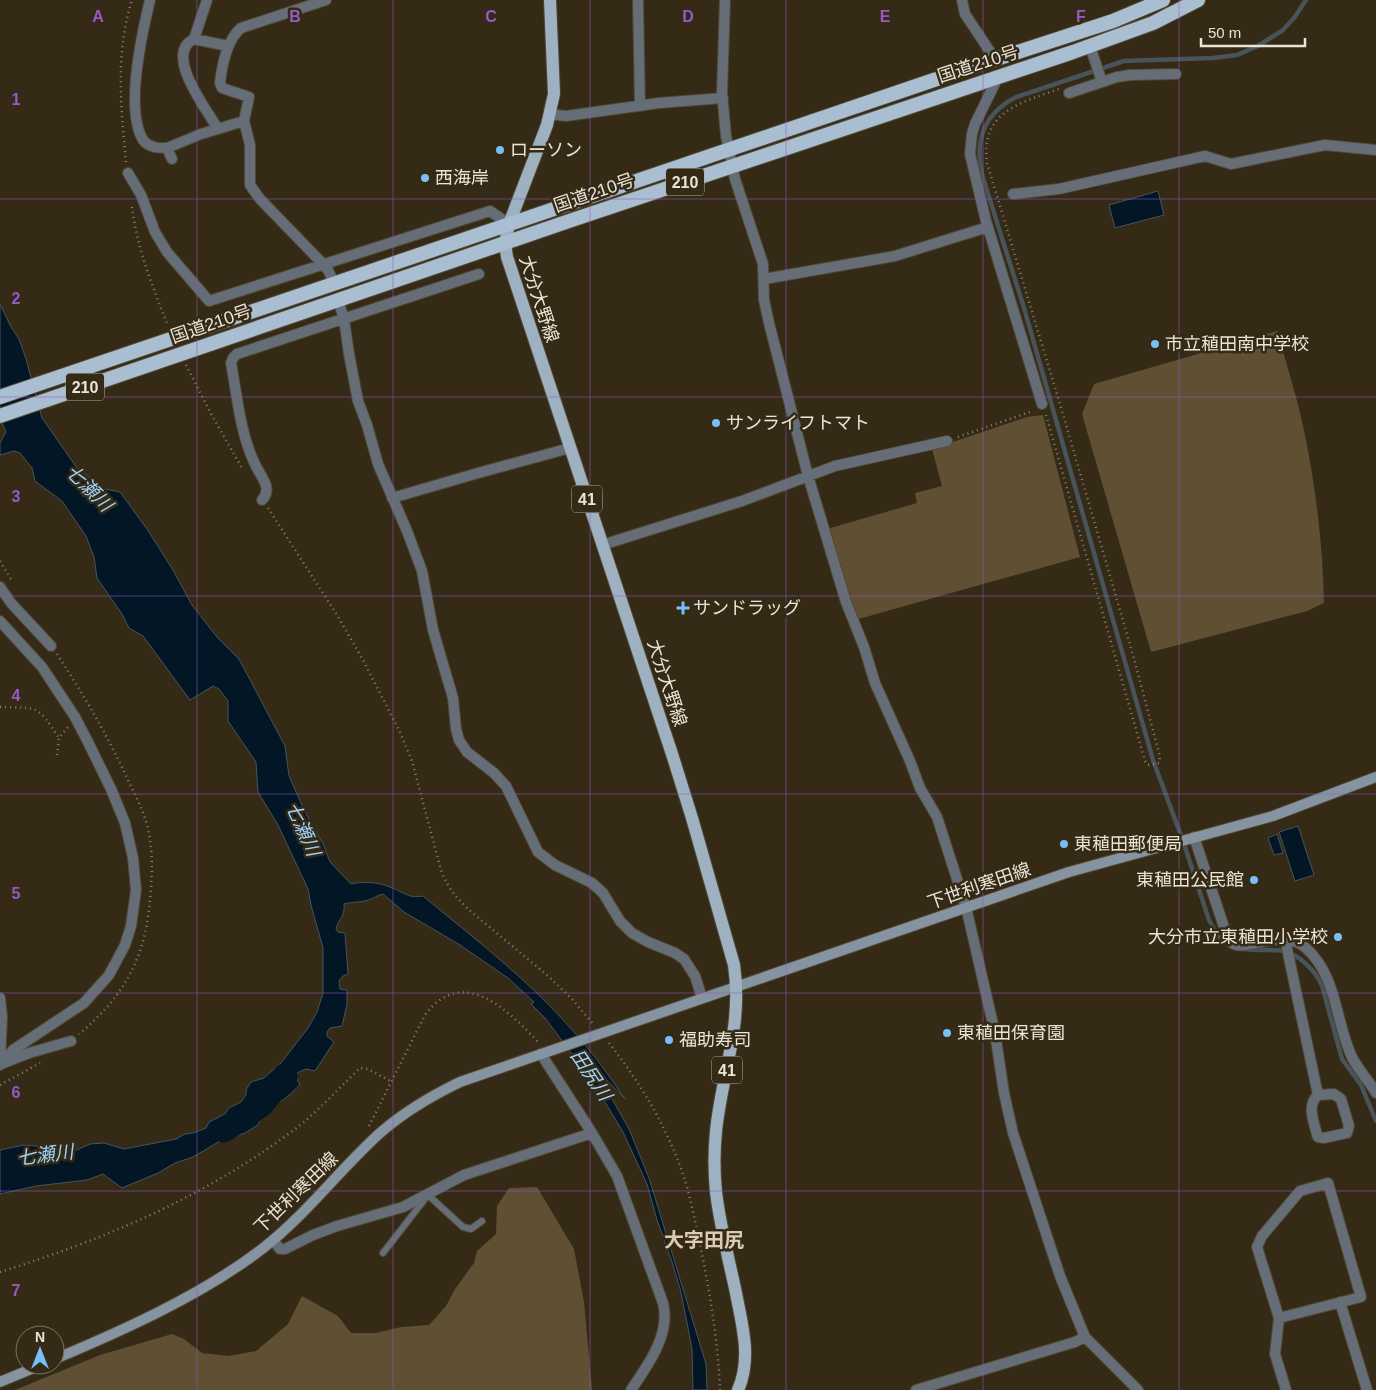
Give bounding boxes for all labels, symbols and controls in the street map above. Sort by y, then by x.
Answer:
text: A [92,8,104,25]
text: B [289,8,301,25]
text: C [485,8,497,25]
text: D [682,8,694,25]
text: E [880,8,891,25]
text: F [1076,8,1086,25]
scale bar [1201,15,1305,47]
text: 50 m [1208,24,1241,41]
street label: 国道210号 [935,42,1021,86]
text: 1 [12,91,21,108]
place label: ローソン [510,140,582,160]
marker: ローソン [494,144,506,156]
place label: 西海岸 [435,168,489,188]
road number: 210 [666,168,704,196]
street label: 国道210号 [551,170,637,216]
marker: 西海岸 [419,172,431,184]
street label: 大分大野線 [516,253,562,345]
text: 2 [12,290,21,307]
street label: 国道210号 [168,301,254,347]
place label: 市立稙田南中学校 [1165,334,1309,354]
marker: 市立稙田南中学校 [1149,338,1161,350]
road number: 210 [66,374,104,401]
place label: サンライフトマト [726,413,870,433]
marker: サンライフトマト [710,417,722,429]
water label: 七瀬川 [61,460,118,517]
road number: 41 [572,486,602,512]
text: 3 [12,488,21,505]
place label: サンドラッグ [693,598,801,618]
marker: サンドラッグ [677,602,689,614]
street label: 大分大野線 [644,637,690,729]
text: 4 [12,687,21,704]
water label: 七瀬川 [282,799,325,861]
place label: 東稙田郵便局 [1074,834,1182,854]
marker: 東稙田郵便局 [1058,838,1070,850]
street label: 下世利寒田線 [925,859,1033,913]
place label: 東稙田公民館 [1136,870,1244,890]
marker: 東稙田公民館 [1248,874,1260,886]
text: 5 [12,885,21,902]
place label: 大分市立東稙田小学校 [1148,927,1328,947]
marker: 大分市立東稙田小学校 [1332,931,1344,943]
place label: 東稙田保育園 [957,1023,1065,1043]
marker: 東稙田保育園 [941,1027,953,1039]
place label: 福助寿司 [679,1030,751,1050]
marker: 福助寿司 [663,1034,675,1046]
water label: 田尻川 [566,1045,617,1106]
road number: 41 [712,1056,742,1084]
text: 6 [12,1084,21,1101]
water label: 七瀬川 [15,1141,77,1169]
street label: 下世利寒田線 [250,1148,342,1238]
district label: 大字田尻 [664,1229,744,1251]
text: 7 [12,1282,21,1299]
north arrow [15,1325,65,1375]
text: N [35,1329,45,1345]

